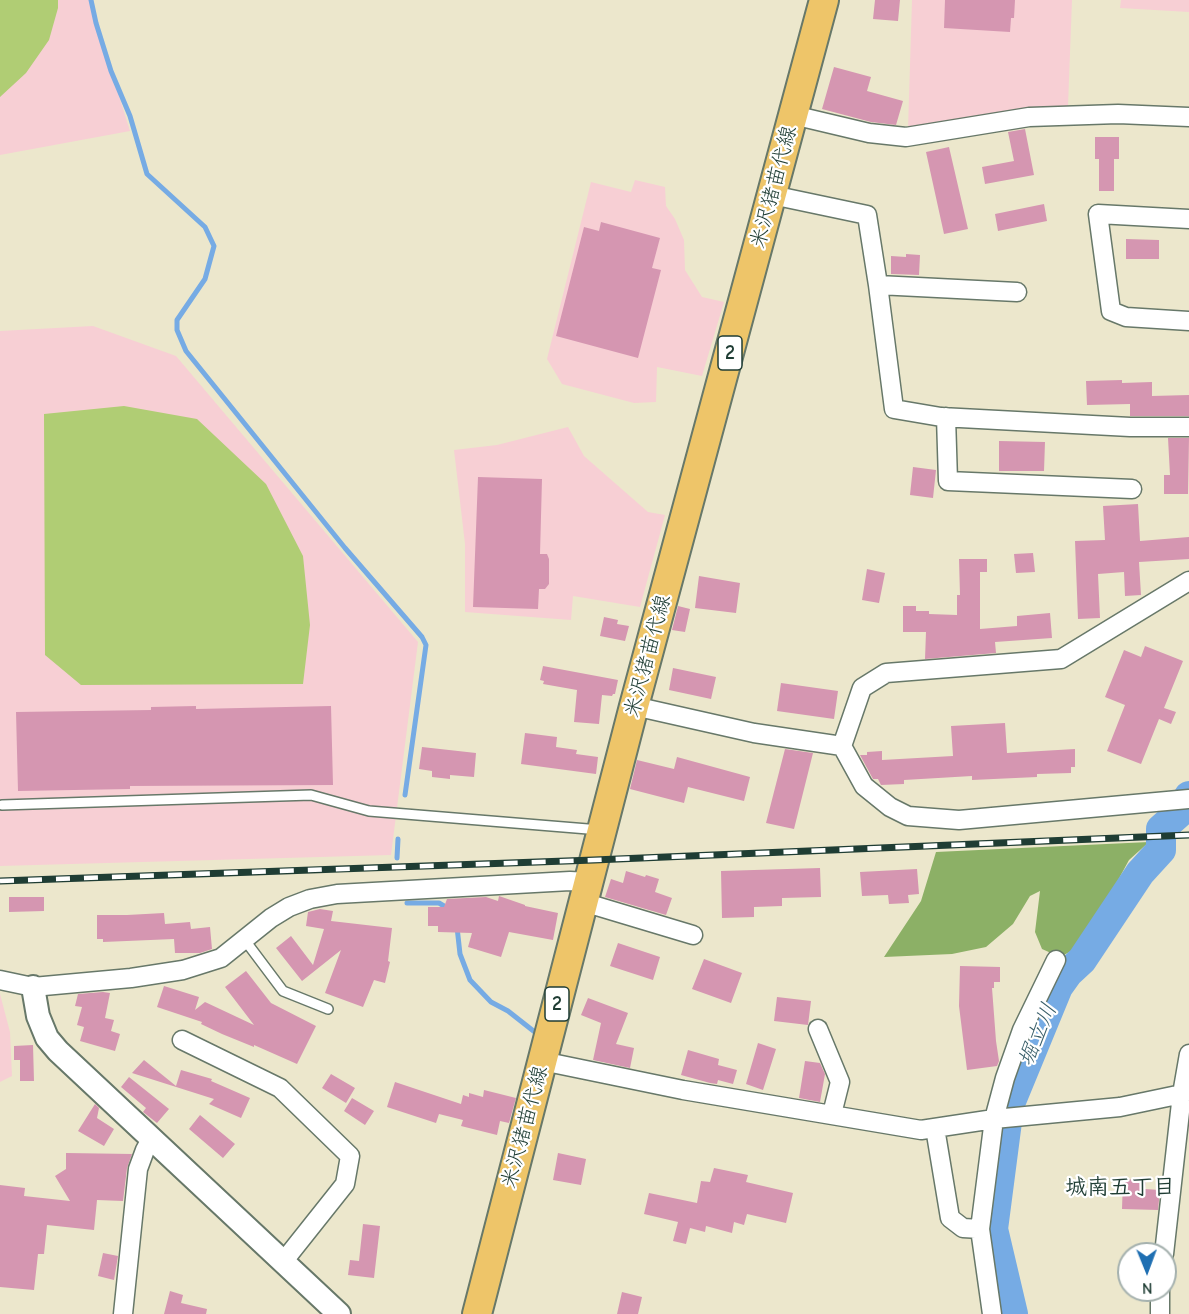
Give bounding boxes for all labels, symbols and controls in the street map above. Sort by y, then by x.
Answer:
street label: 米沢猪苗代線 [746,123,802,251]
road number: 2 [718,336,742,370]
street label: 米沢猪苗代線 [620,592,676,720]
road number: 2 [545,987,569,1021]
water label: 堀立川 [1013,999,1063,1071]
street label: 米沢猪苗代線 [497,1063,553,1191]
district label: 城南五丁目 [1065,1175,1175,1201]
north arrow [1117,1242,1177,1302]
text: N [1142,1279,1153,1297]

